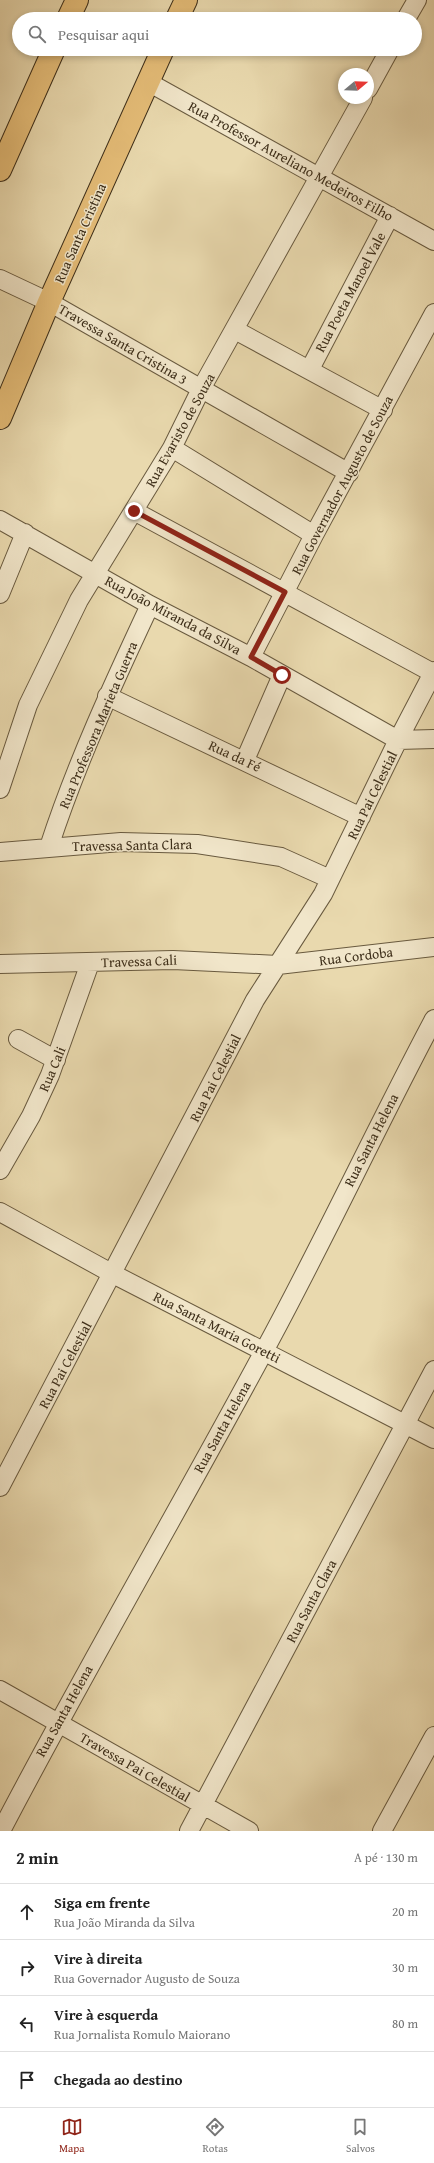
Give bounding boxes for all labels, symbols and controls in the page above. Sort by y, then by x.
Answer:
search box [12,12,422,56]
icon: search [26,23,48,45]
text: Pesquisar aqui [58,24,149,45]
north arrow [338,68,374,104]
street label: Rua Professor Aureliano Medeiros Filho [185,96,397,226]
street label: Rua Santa Cristina [49,179,111,286]
street label: Rua Poeta Manoel Vale [310,228,390,356]
street label: Travessa Santa Cristina 3 [55,299,191,389]
street label: Rua Evaristo de Souza [140,369,220,491]
street label: Rua Governador Augusto de Souza [286,392,398,578]
route end [125,502,143,520]
street label: Rua João Miranda da Silva [101,571,245,660]
street label: Rua Professora Marieta Guerra [54,638,142,812]
route start [273,666,291,684]
street label: Rua da Fé [205,735,265,777]
street label: Rua Pai Celestial [342,747,402,843]
street label: Travessa Santa Clara [72,834,193,856]
street label: Rua Cordoba [318,942,394,970]
street label: Travessa Cali [101,950,177,972]
street label: Rua Pai Celestial [184,1031,246,1125]
street label: Rua Cali [34,1043,70,1095]
street label: Rua Santa Helena [339,1090,403,1190]
street label: Rua Santa Maria Goretti [150,1286,284,1368]
street label: Rua Pai Celestial [34,1318,96,1412]
street label: Rua Santa Helena [188,1377,256,1477]
street label: Rua Santa Clara [281,1555,342,1646]
street label: Rua Santa Helena [30,1661,98,1761]
street label: Travessa Pai Celestial [76,1727,194,1807]
text: 2 min [16,1845,58,1870]
text: A pé · 130 m [354,1848,418,1867]
text: Siga em frente [54,1892,150,1913]
icon: ahead [16,1901,38,1923]
text: 20 m [392,1902,418,1921]
text: Rua João Miranda da Silva [54,1913,195,1932]
text: Vire à direita [54,1948,142,1969]
icon: right [16,1957,38,1979]
text: 30 m [392,1958,418,1977]
text: Rua Governador Augusto de Souza [54,1969,240,1988]
text: Vire à esquerda [54,2004,158,2025]
icon: left [16,2013,38,2035]
text: 80 m [392,2014,418,2033]
text: Rua Jornalista Romulo Maiorano [54,2025,230,2044]
icon: arrive [16,2069,38,2091]
text: Chegada ao destino [54,2069,182,2090]
tab: Mapa [59,2116,84,2156]
tab: Rotas [203,2116,228,2156]
tab: Salvos [346,2116,375,2156]

